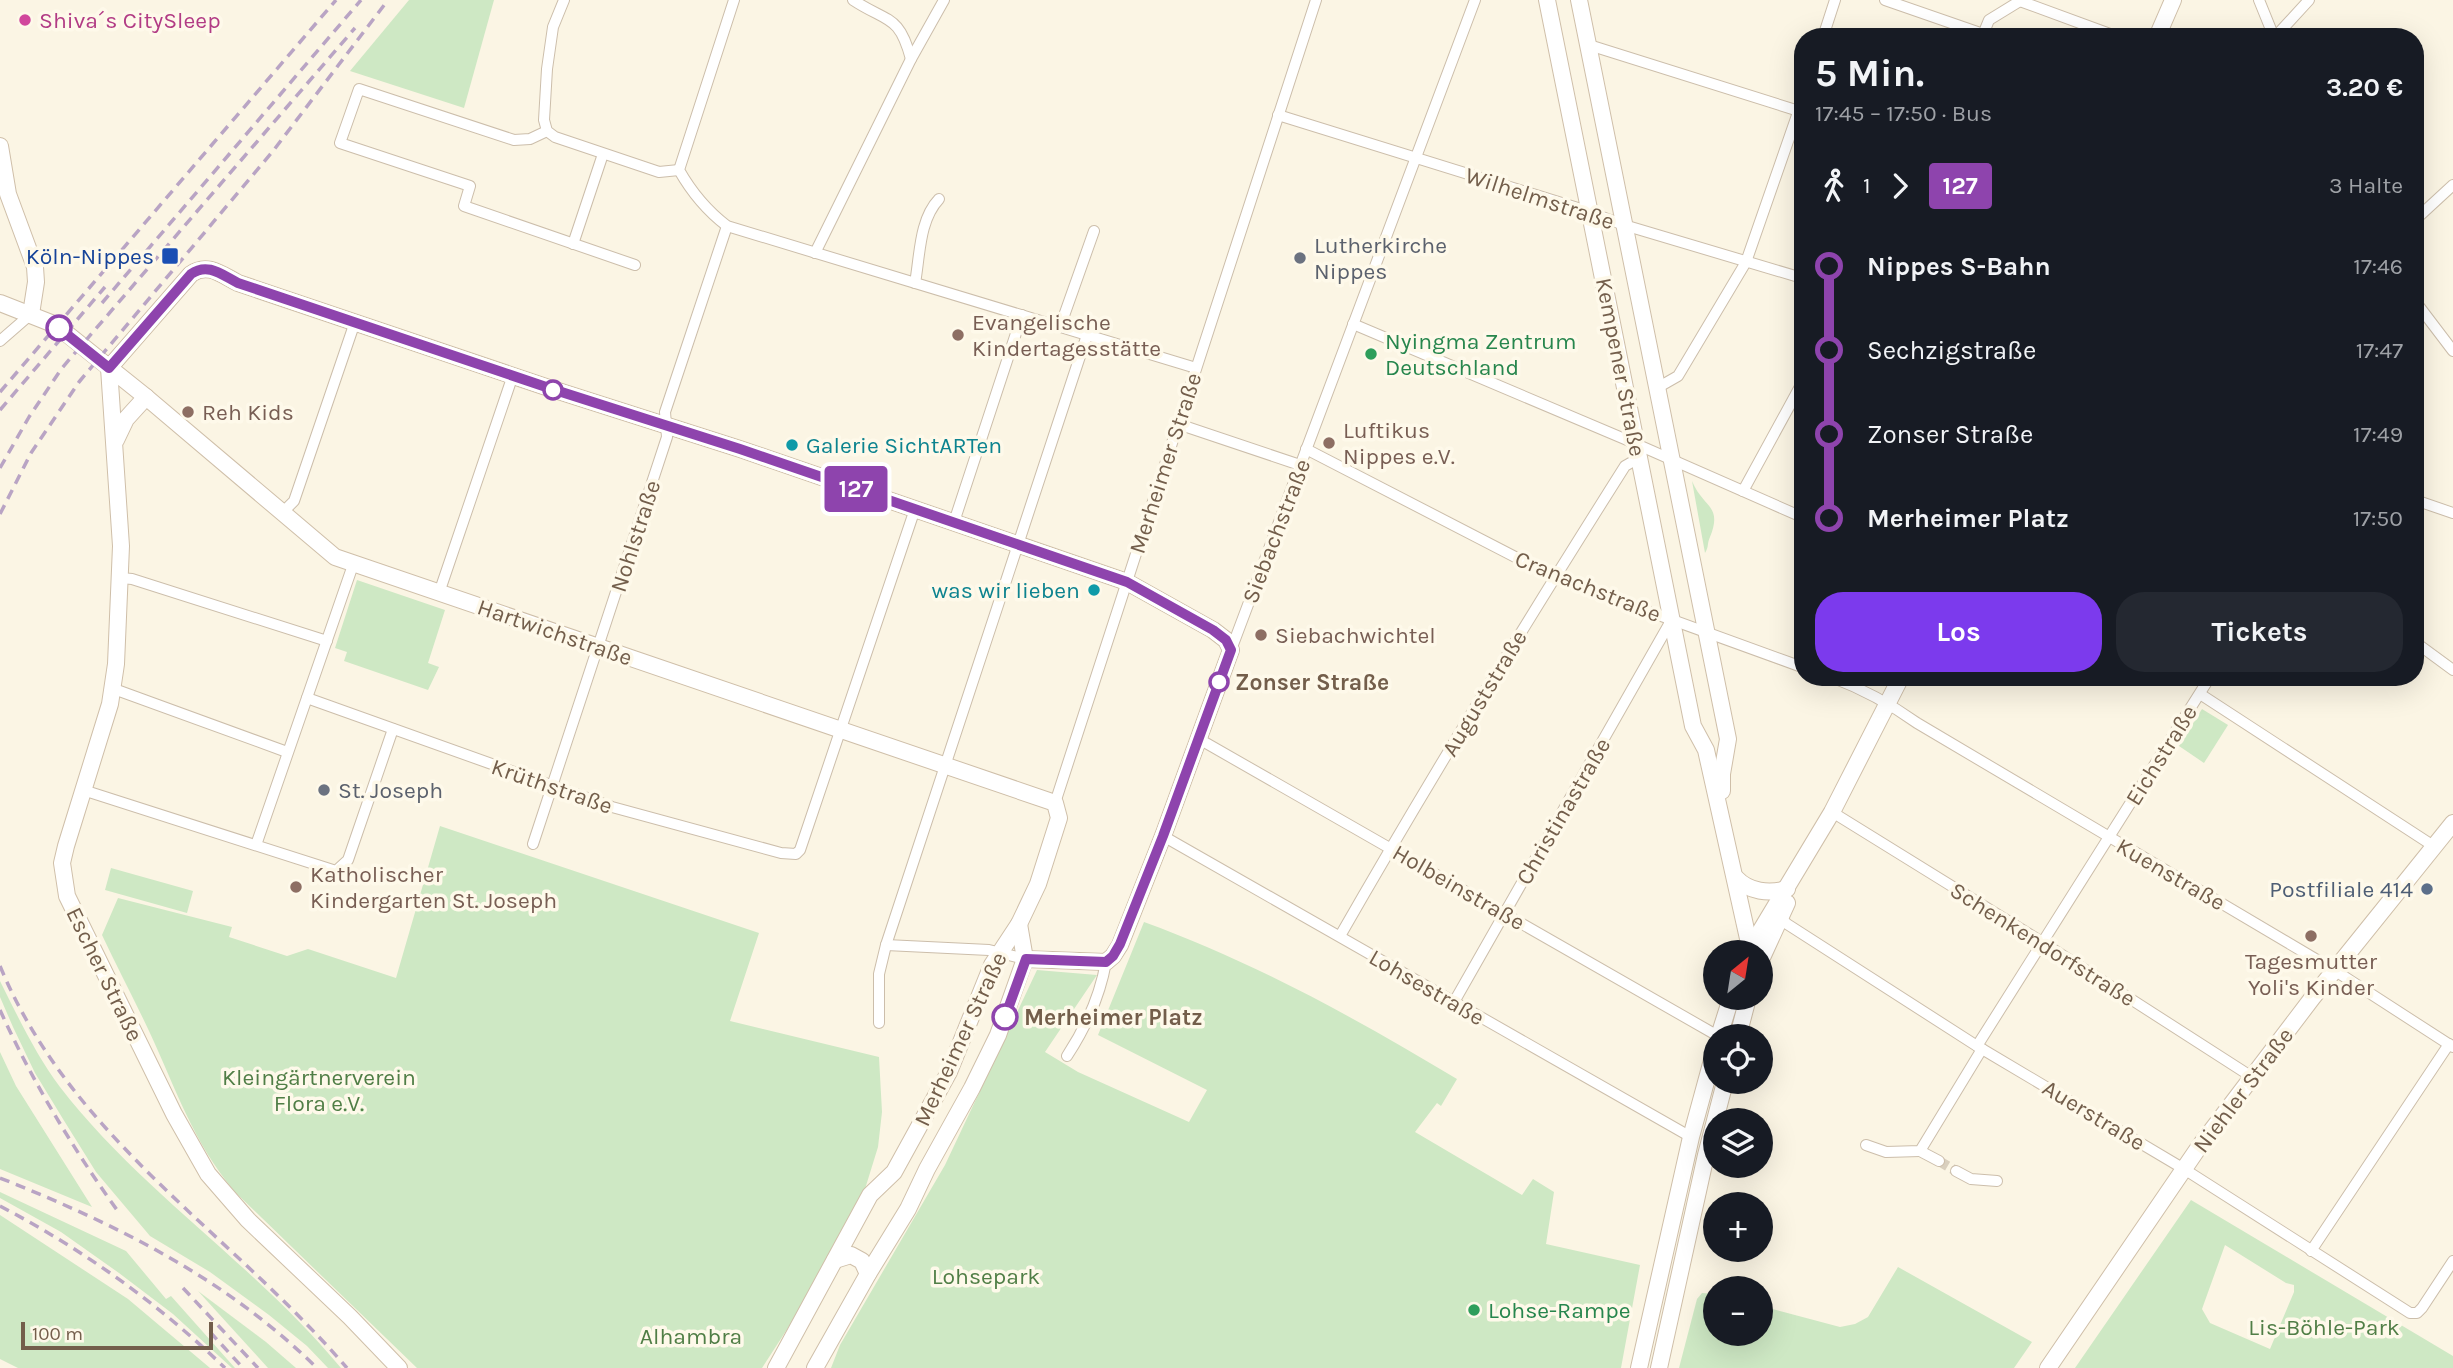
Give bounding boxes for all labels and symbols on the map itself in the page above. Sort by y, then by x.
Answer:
place label: Shiva´s CitySleep [39,7,221,34]
marker: Shiva´s CitySleep [17,12,33,28]
street label: Wilhelmstraße [1462,162,1618,235]
place label: Lutherkirche Nippes [1314,232,1447,285]
place label: Köln-Nippes [26,243,154,270]
marker: Köln-Nippes [160,246,180,266]
marker: Lutherkirche Nippes [1292,250,1308,266]
street label: Kempener Straße [1590,275,1651,459]
place label: Evangelische Kindertagesstätte [972,309,1161,362]
unlabelled marker [46,315,72,341]
marker: Evangelische Kindertagesstätte [950,327,966,343]
place label: Nyingma Zentrum Deutschland [1385,328,1577,381]
marker: Nyingma Zentrum Deutschland [1363,346,1379,362]
street label: Merheimer Straße [1123,369,1207,557]
unlabelled marker [543,380,563,400]
place label: Reh Kids [202,399,294,426]
marker: Reh Kids [180,404,196,420]
place label: Luftikus Nippes e.V. [1343,417,1455,470]
place label: Galerie SichtARTen [806,432,1002,459]
marker: Luftikus Nippes e.V. [1321,435,1337,451]
marker: Galerie SichtARTen [784,437,800,453]
street label: Siebachstraße [1237,455,1316,607]
line badge: 127 [816,466,896,512]
street label: Nohlstraße [605,477,666,596]
street label: Cranachstraße [1511,545,1665,628]
place label: was wir lieben [931,577,1080,604]
marker: was wir lieben [1086,582,1102,598]
street label: Hartwichstraße [474,593,636,672]
place label: Siebachwichtel [1275,622,1436,649]
street label: Auguststraße [1436,625,1533,761]
marker: Siebachwichtel [1253,627,1269,643]
place label: Zonser Straße [1235,669,1389,696]
marker: Zonser Straße [1209,672,1229,692]
street label: Eichstraße [2120,700,2203,810]
street label: Christinastraße [1511,733,1616,889]
street label: Krüthstraße [488,753,616,820]
place label: St. Joseph [338,777,443,804]
marker: St. Joseph [316,782,332,798]
street label: Kuenstraße [2112,832,2230,916]
street label: Holbeinstraße [1388,839,1530,936]
place label: Katholischer Kindergarten St. Joseph [310,861,557,914]
street label: Schenkendorfstraße [1945,876,2140,1012]
place label: Postfiliale 414 [2269,876,2413,903]
marker: Katholischer Kindergarten St. Joseph [288,879,304,895]
marker: Postfiliale 414 [2419,881,2435,897]
street label: Escher Straße [60,903,149,1046]
marker: Tagesmutter Yoli's Kinder [2303,928,2319,944]
north arrow [1703,940,1773,1010]
street label: Lohsestraße [1364,944,1489,1031]
street label: Merheimer Straße [908,948,1013,1130]
place label: Tagesmutter Yoli's Kinder [2245,948,2378,1001]
marker: Merheimer Platz [992,1004,1018,1030]
place label: Merheimer Platz [1024,1004,1203,1031]
street label: Niehler Straße [2188,1022,2299,1158]
park label: Kleingärtnerverein Flora e.V. [222,1064,416,1117]
street label: Auerstraße [2038,1074,2150,1157]
park label: Lohsepark [932,1263,1040,1290]
place label: Lohse-Rampe [1488,1297,1631,1324]
marker: Lohse-Rampe [1466,1302,1482,1318]
park label: Lis-Böhle-Park [2248,1314,2400,1341]
scale bar [21,1319,214,1351]
park label: Alhambra [640,1323,742,1350]

